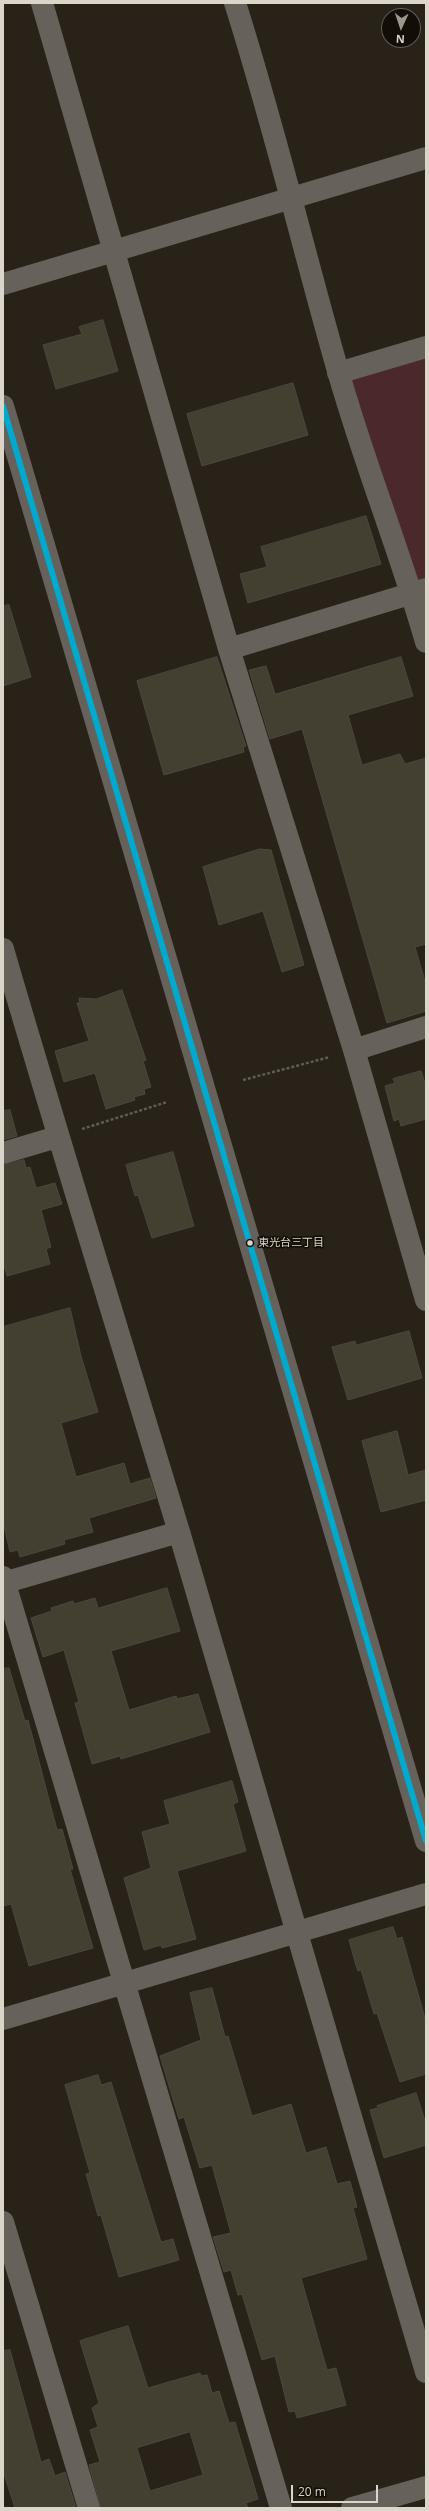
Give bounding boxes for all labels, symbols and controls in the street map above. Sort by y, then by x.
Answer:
north arrow [381,8,421,48]
text: N [396,32,405,47]
place label: 東光台三丁目 [258,1236,324,1250]
marker: 東光台三丁目 [245,1238,255,1248]
scale bar [293,2477,380,2503]
text: 20 m [298,2483,326,2500]

